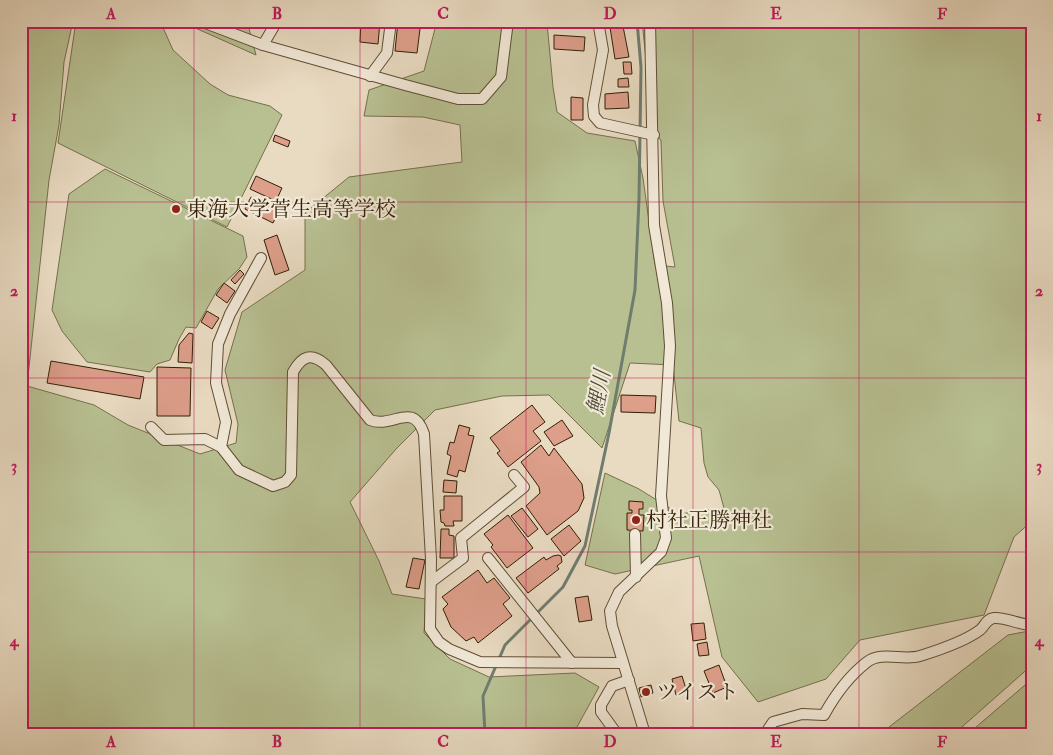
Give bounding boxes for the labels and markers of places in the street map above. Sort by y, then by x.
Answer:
place label: 東海大学菅生高等学校 [186,196,396,223]
marker: 東海大学菅生高等学校 [170,203,182,215]
place label: 村社正勝神社 [646,507,772,534]
marker: 村社正勝神社 [630,514,642,526]
place label: ツイスト [656,679,739,706]
marker: ツイスト [640,686,652,698]

